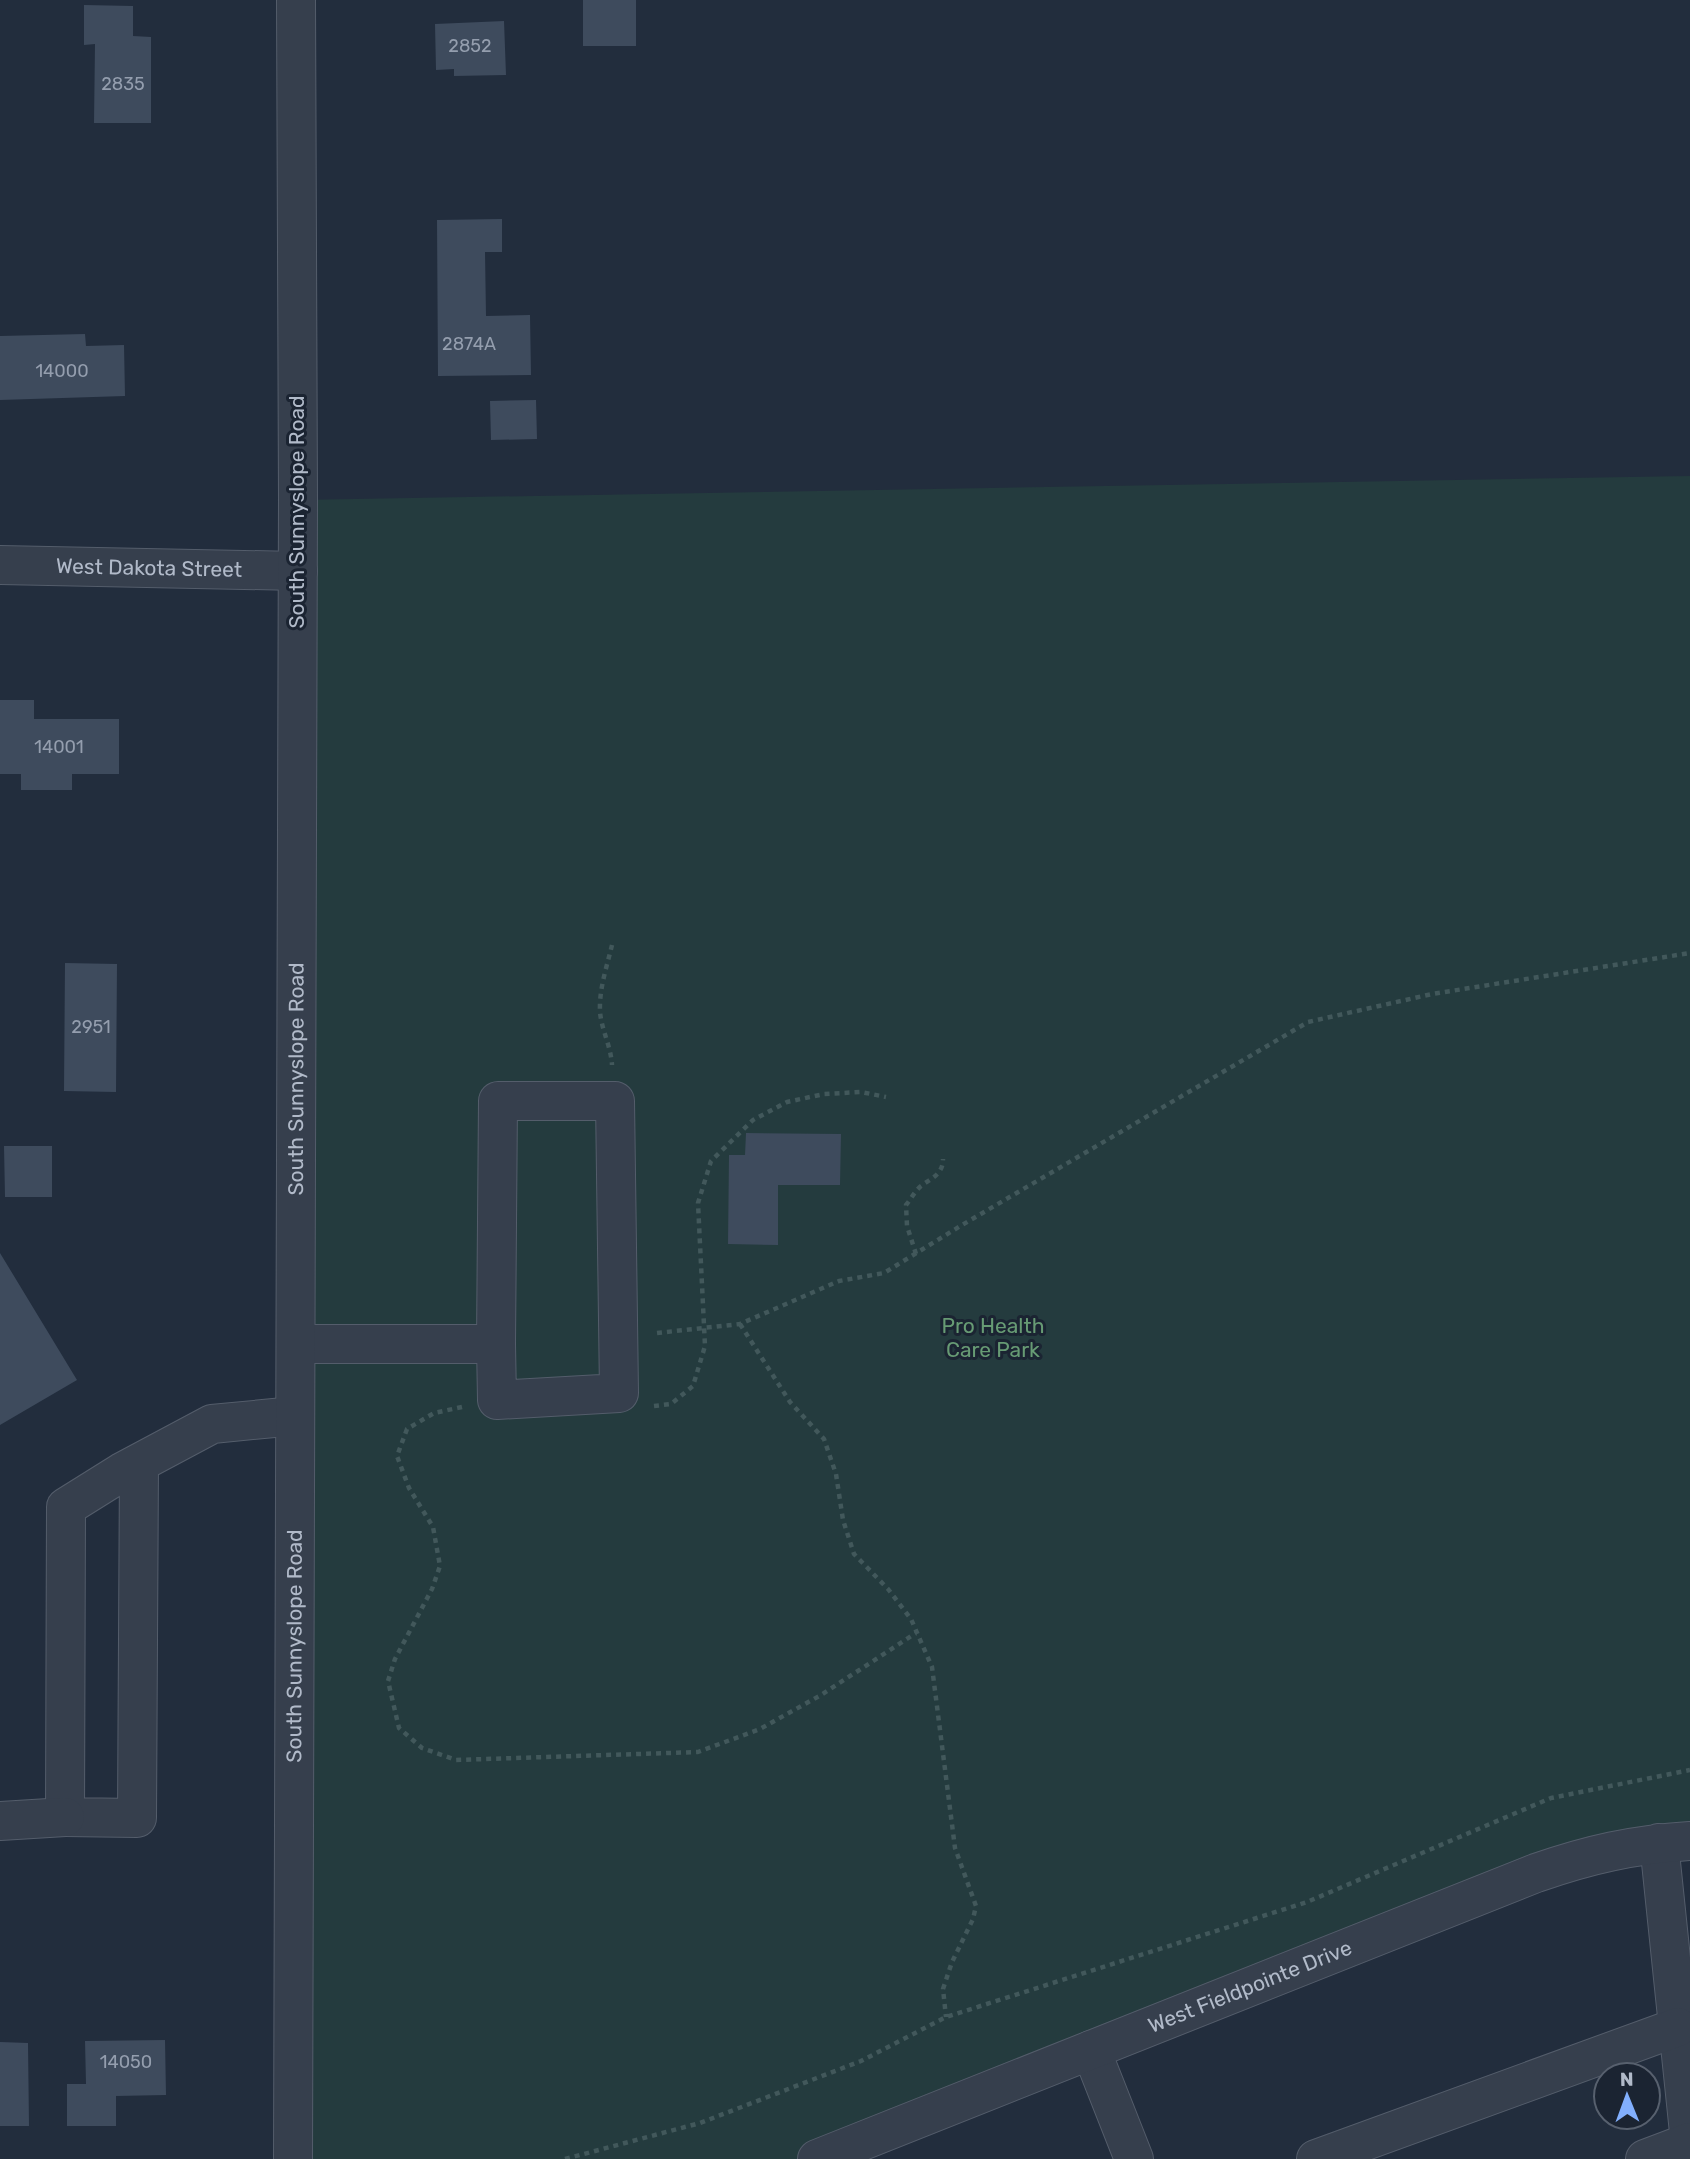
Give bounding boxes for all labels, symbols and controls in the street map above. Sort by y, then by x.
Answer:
house number: 2852 [448,35,492,57]
house number: 2835 [101,73,145,95]
house number: 2874A [442,333,496,355]
house number: 14000 [35,360,89,382]
street label: South Sunnyslope Road [284,395,309,629]
street label: West Dakota Street [56,553,242,582]
house number: 14001 [34,736,84,758]
street label: South Sunnyslope Road [283,962,309,1196]
house number: 2951 [71,1016,111,1038]
park label: Pro Health Care Park [942,1313,1044,1362]
street label: South Sunnyslope Road [281,1529,307,1763]
street label: West Fieldpointe Drive [1144,1935,1355,2038]
house number: 14050 [100,2051,152,2073]
north arrow [1592,2061,1662,2131]
text: N [1620,2068,1634,2091]

